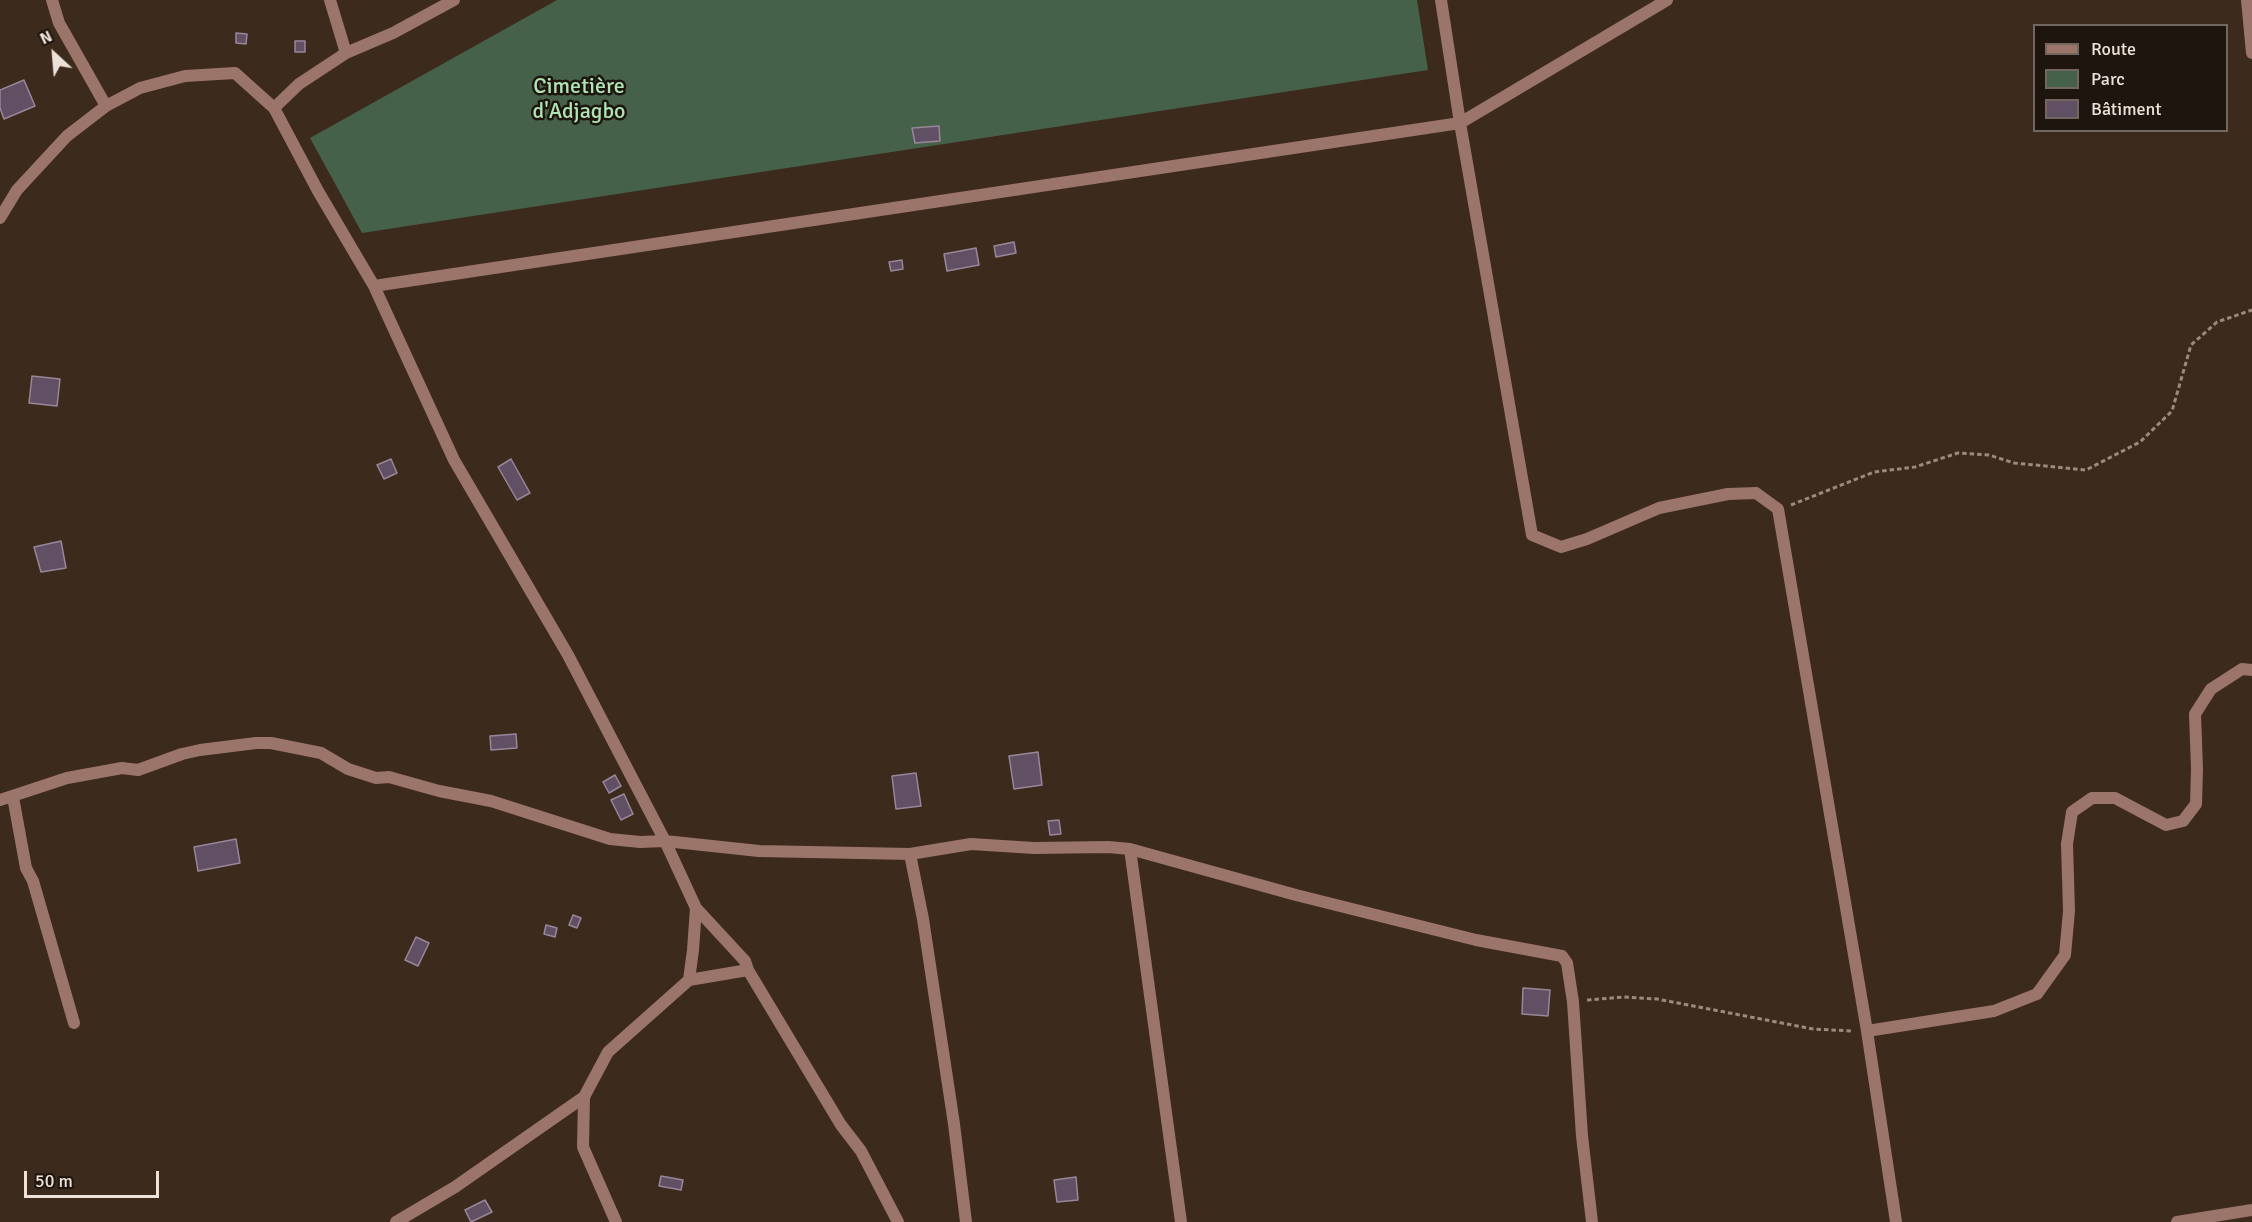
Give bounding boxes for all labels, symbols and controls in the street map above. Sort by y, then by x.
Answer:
north arrow [24,24,84,84]
legend [2033,24,2228,132]
text: N [37,26,55,49]
text: Route [2091,38,2136,60]
text: Parc [2091,68,2125,90]
park label: Cimetière d'Adjagbo [533,74,625,125]
text: Bâtiment [2091,98,2162,120]
scale bar [27,1159,162,1197]
text: 50 m [35,1170,73,1192]

